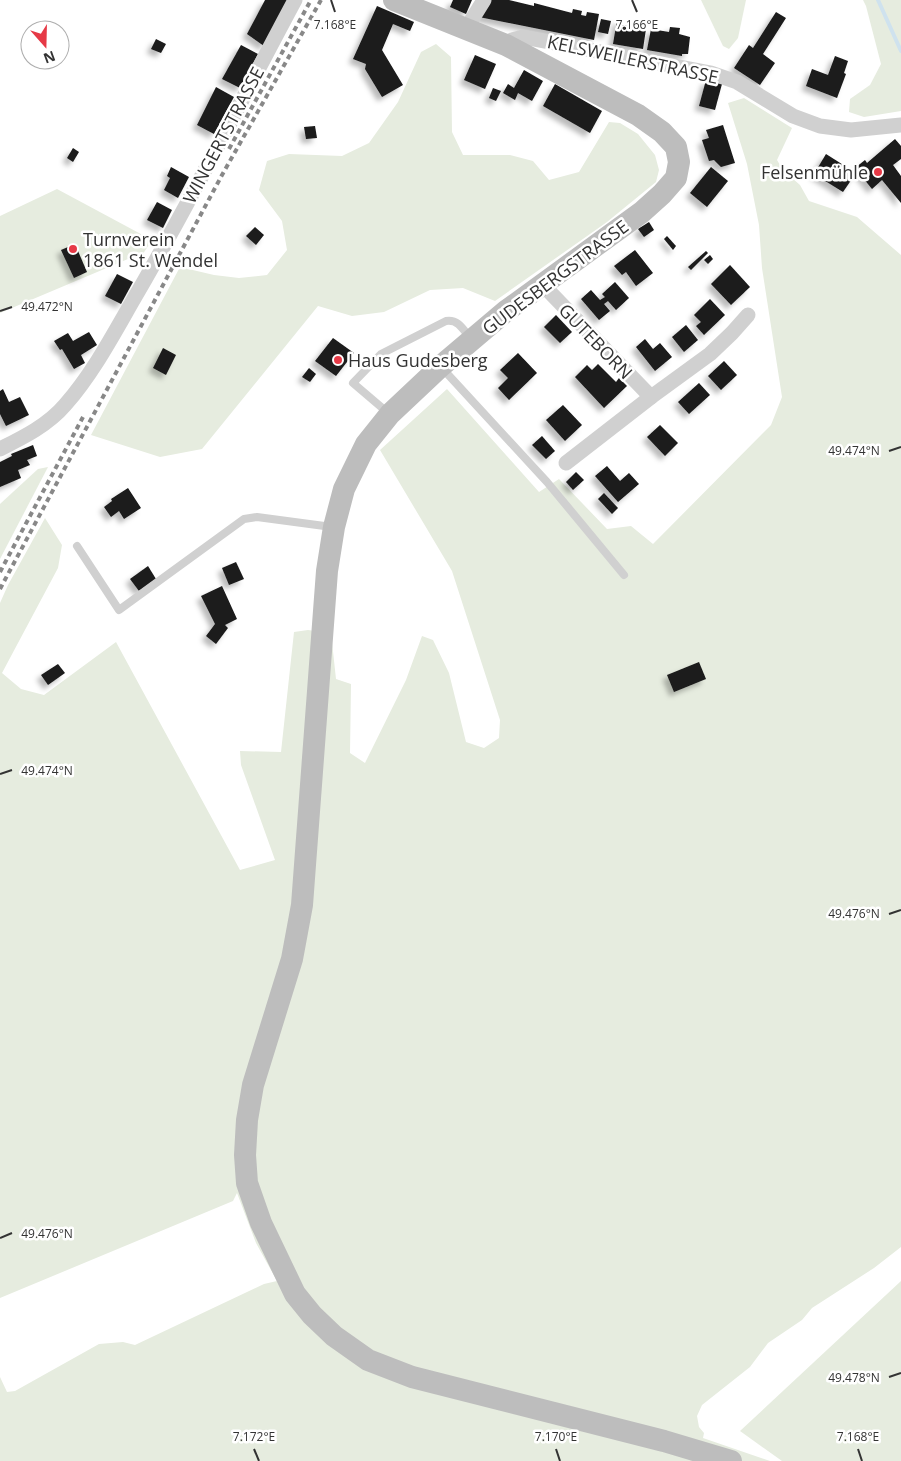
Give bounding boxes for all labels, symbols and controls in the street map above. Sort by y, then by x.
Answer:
text: 7.168°E [314,16,356,33]
text: 7.166°E [616,16,658,33]
north arrow [20,20,70,70]
street label: KELSWEILERSTRASSE [545,29,721,89]
text: N [41,47,58,69]
street label: WINGERTSTRASSE [177,63,269,207]
place label: Felsenmühle [761,160,868,184]
marker: Felsenmühle [872,166,884,178]
street label: GUDESBERGSTRASSE [477,214,633,340]
place label: Turnverein 1861 St. Wendel [83,227,218,272]
marker: Turnverein 1861 St. Wendel [67,243,79,255]
text: 49.472°N [21,298,73,315]
street label: GUTEBORN [554,298,638,384]
place label: Haus Gudesberg [348,348,488,372]
marker: Haus Gudesberg [332,354,344,366]
text: 49.474°N [828,442,880,459]
text: 49.474°N [21,762,73,779]
text: 49.476°N [828,905,880,922]
text: 49.476°N [21,1225,73,1242]
text: 49.478°N [828,1369,880,1386]
text: 7.172°E [233,1428,275,1445]
text: 7.170°E [535,1428,577,1445]
text: 7.168°E [837,1428,879,1445]

